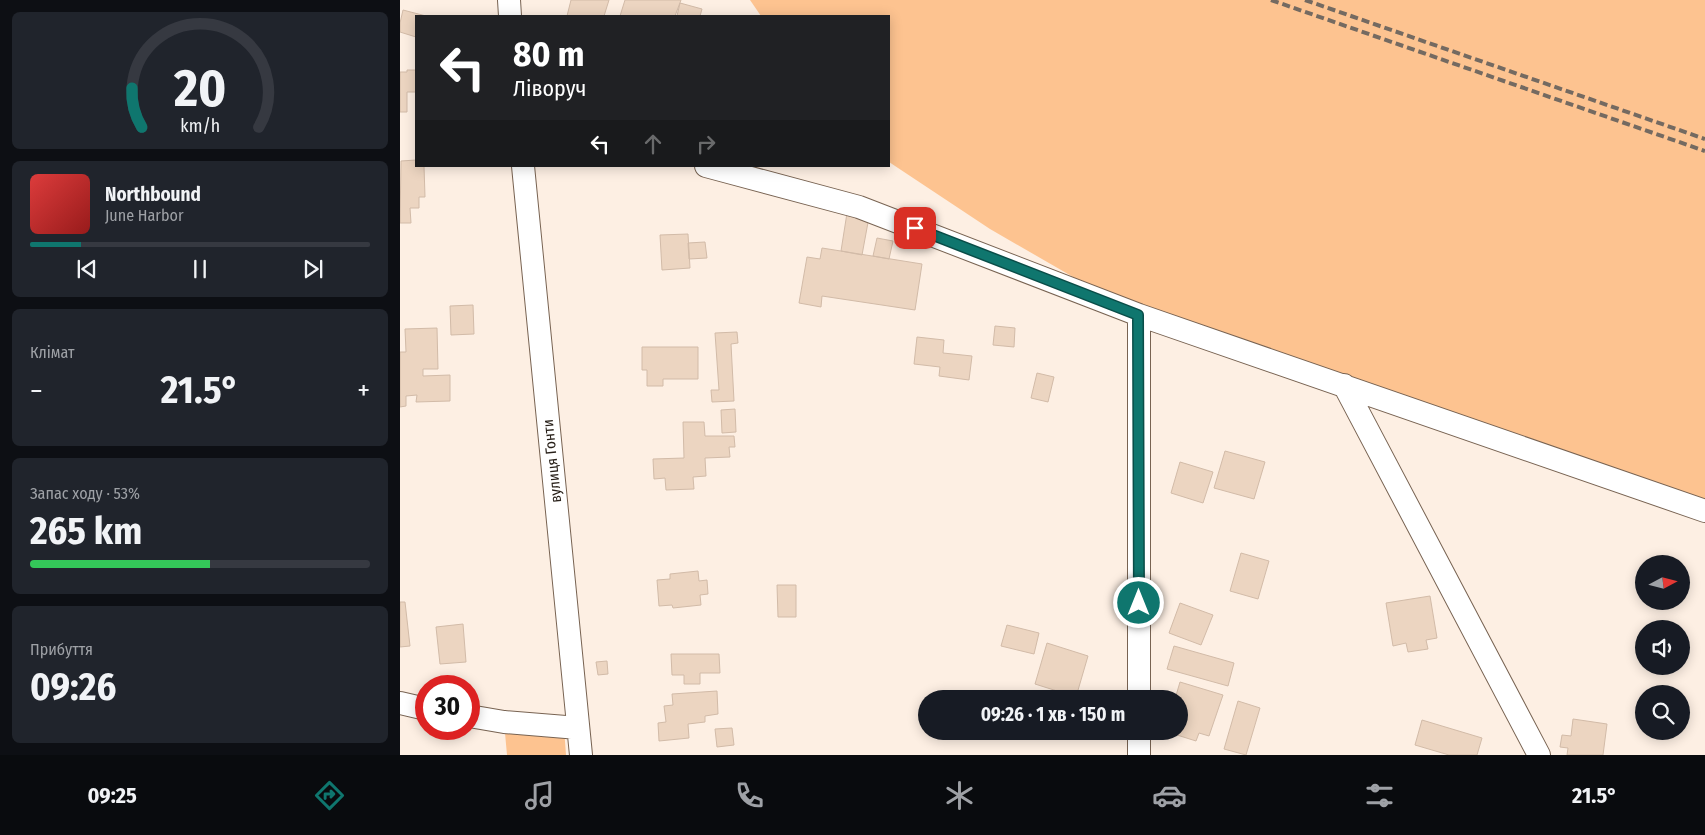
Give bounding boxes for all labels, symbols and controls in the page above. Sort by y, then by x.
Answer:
text: 80 m [513,33,585,75]
icon: left [430,35,495,100]
text: 20 [173,57,226,120]
text: Ліворуч [513,75,586,102]
text: km/h [180,115,220,137]
icon: left [586,130,614,158]
icon: ahead [639,130,667,158]
icon: right [692,130,720,158]
text: Northbound [105,183,201,206]
text: June Harbor [105,206,183,225]
pin [894,207,936,249]
icon: arrive [901,214,929,242]
icon: previous [73,255,101,283]
icon: pause [186,255,214,283]
icon: next [299,255,327,283]
text: Клімат [30,343,75,362]
text: 21.5° [161,367,239,413]
text: − [30,374,43,407]
text: + [357,374,370,407]
street label: вулиця Гонти [539,418,565,504]
text: Запас ходу · 53% [30,484,140,503]
text: 265 km [30,508,142,554]
north arrow [1635,555,1690,610]
map controls [1635,555,1690,740]
position arrow [1112,576,1164,628]
button: sound [1635,620,1690,675]
text: Прибуття [30,640,93,659]
text: 09:26 [30,664,116,710]
speed limit sign: 30 [415,675,480,740]
button: search [1635,685,1690,740]
text: 09:26 · 1 хв · 150 m [981,703,1125,726]
icon: directions [312,778,347,813]
icon: music [522,778,557,813]
icon: phone [732,778,767,813]
icon: climate [942,778,977,813]
icon: car [1152,778,1187,813]
icon: filters [1362,778,1397,813]
text: 09:25 [88,782,137,809]
text: 21.5° [1572,782,1617,809]

